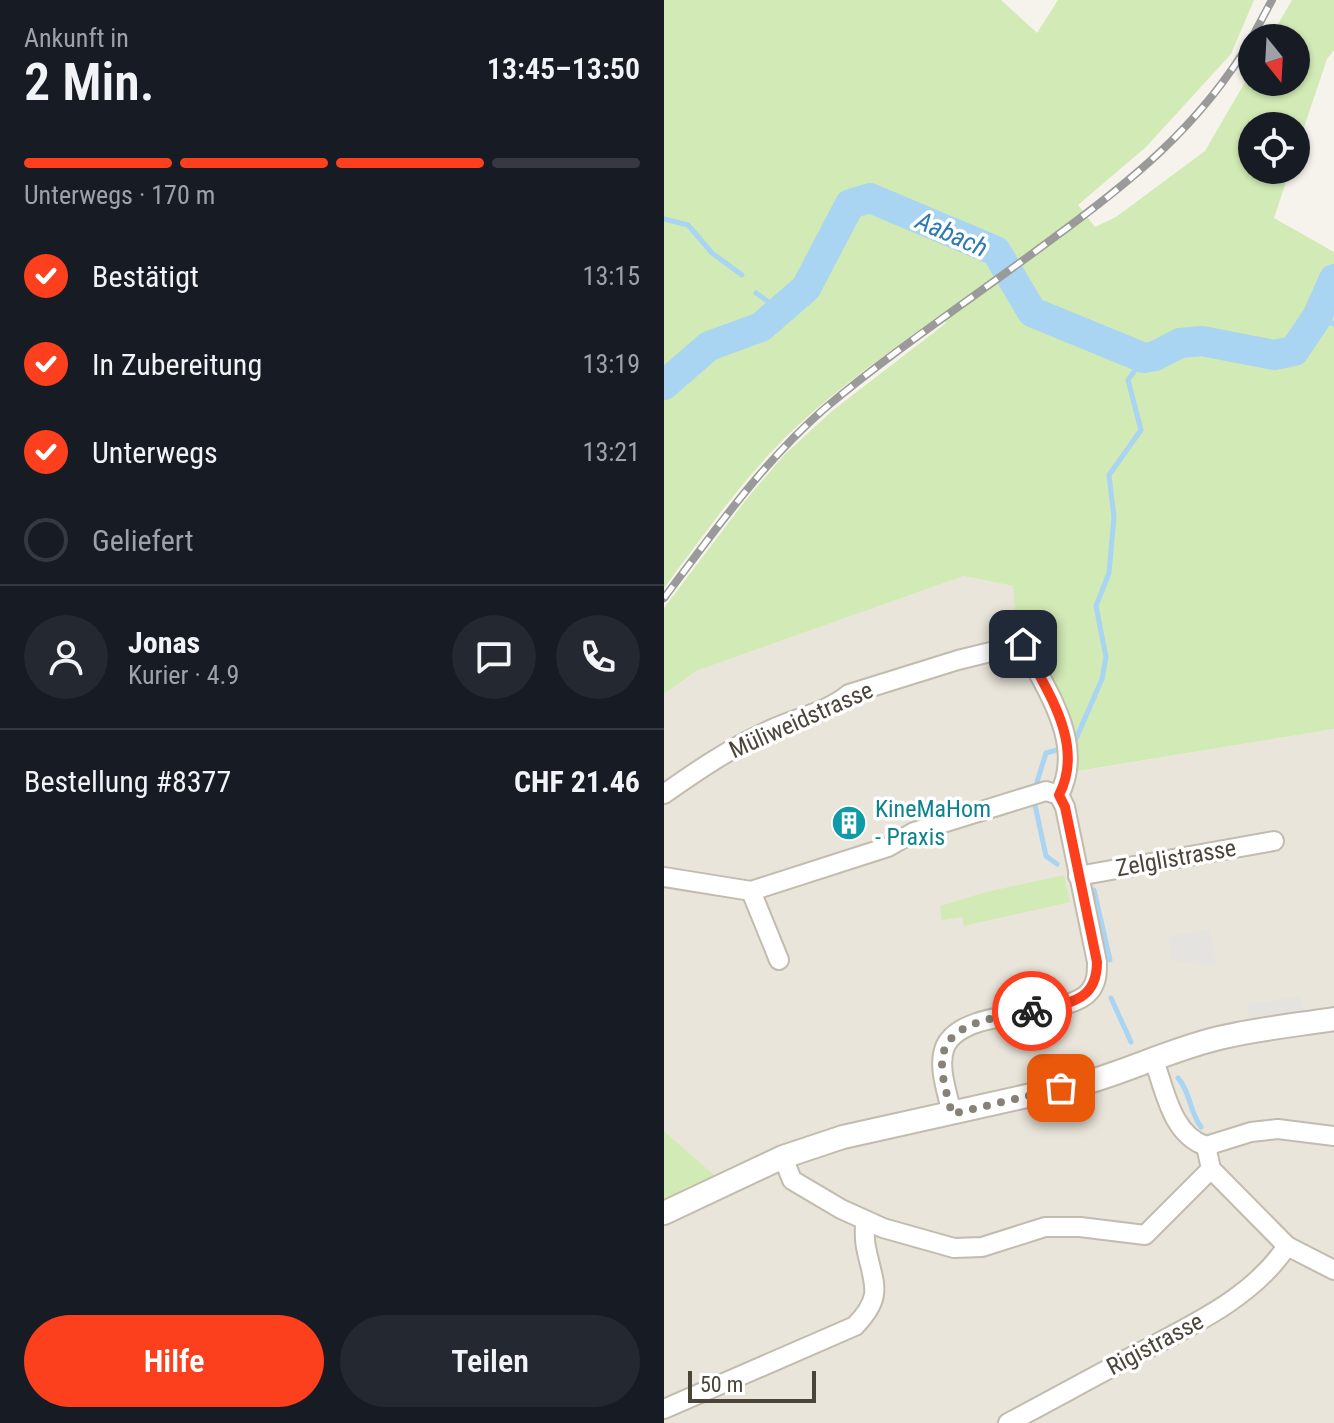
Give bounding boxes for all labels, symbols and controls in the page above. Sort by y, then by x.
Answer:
text: Ankunft in [24,23,129,53]
north arrow [1238,24,1310,96]
map controls [1238,24,1310,184]
text: 13:45–13:50 [487,51,640,86]
text: 2 Min. [24,52,155,113]
button: locate [1238,112,1310,184]
text: Unterwegs · 170 m [24,180,215,210]
water label: Aabach [911,205,992,263]
icon: check [24,254,68,298]
text: Bestätigt [92,259,199,294]
text: 13:15 [583,261,640,291]
icon: check [24,342,68,386]
text: In Zubereitung [92,347,262,382]
text: 13:19 [583,349,640,379]
icon: check [24,430,68,474]
text: Unterwegs [92,435,218,470]
text: 13:21 [583,437,640,467]
text: Geliefert [92,523,194,558]
pin [989,610,1057,678]
button: person [24,615,108,699]
button: chat [452,615,536,699]
button: phone [556,615,640,699]
icon: home [1001,622,1045,666]
text: Jonas [128,625,200,660]
text: Kurier · 4.9 [128,660,239,690]
street label: Müliweidstrasse [725,676,877,764]
text: Bestellung #8377 [24,764,231,799]
text: CHF 21.46 [514,764,640,799]
place label: KineMaHom - Praxis [875,795,991,851]
building icon: KineMaHom - Praxis [830,804,868,842]
street label: Zelglistrasse [1114,834,1238,882]
courier [992,971,1072,1051]
icon: bike [1010,989,1054,1033]
pin [1027,1054,1095,1122]
icon: bag [1039,1066,1083,1110]
street label: Rigistrasse [1102,1307,1208,1381]
button: Hilfe [24,1315,324,1407]
button: Teilen [340,1315,640,1407]
scale bar [688,1367,816,1403]
text: 50 m [700,1372,743,1397]

